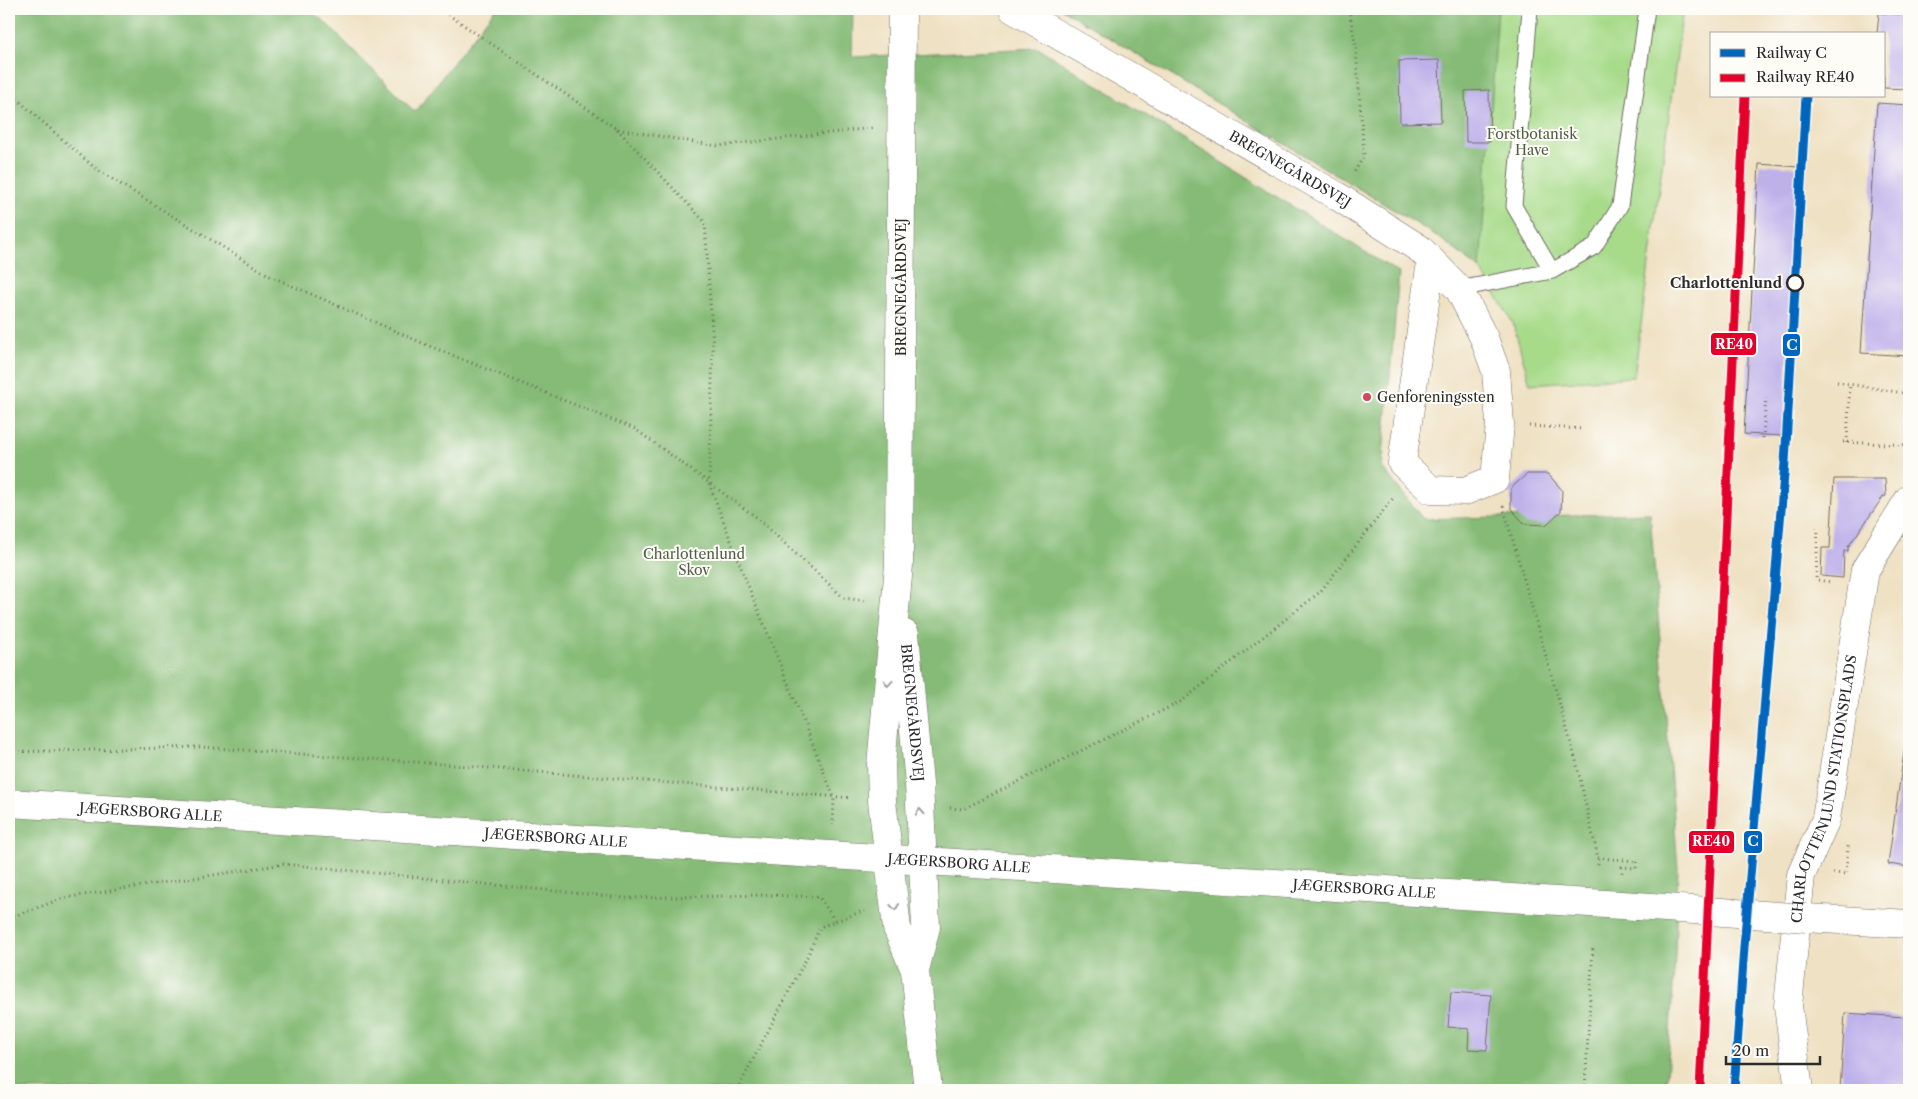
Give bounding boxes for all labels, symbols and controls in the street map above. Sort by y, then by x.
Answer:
legend [1710,32,1886,98]
text: Railway C [1756,43,1827,62]
text: Railway RE40 [1756,67,1855,86]
park label: Forstbotanisk Have [1487,125,1578,159]
street label: BREGNEGÅRDSVEJ [1226,127,1355,212]
street label: BREGNEGÅRDSVEJ [891,218,910,356]
place label: Charlottenlund [1670,274,1783,292]
marker: Charlottenlund [1786,274,1804,292]
line badge: RE40 [1710,332,1757,356]
line badge: C [1782,333,1801,357]
text: RE40 [1715,335,1753,353]
text: C [1786,336,1798,354]
place label: Genforeningssten [1377,388,1495,406]
marker: Genforeningssten [1361,391,1373,403]
park label: Charlottenlund Skov [643,545,746,579]
street label: BREGNEGÅRDSVEJ [897,643,928,782]
street label: CHARLOTTENLUND STATIONSPLADS [1787,653,1861,924]
one-way arrow [883,679,894,687]
street label: JÆGERSBORG ALLE [77,798,223,825]
one-way arrow [915,808,926,816]
street label: JÆGERSBORG ALLE [482,824,628,851]
line badge: RE40 [1688,830,1735,854]
line badge: C [1743,830,1763,854]
text: RE40 [1692,832,1730,850]
text: C [1747,832,1759,850]
street label: JÆGERSBORG ALLE [885,849,1031,877]
street label: JÆGERSBORG ALLE [1290,875,1436,902]
one-way arrow [889,903,900,911]
scale bar [1726,1034,1819,1066]
text: 20 m [1733,1041,1769,1060]

